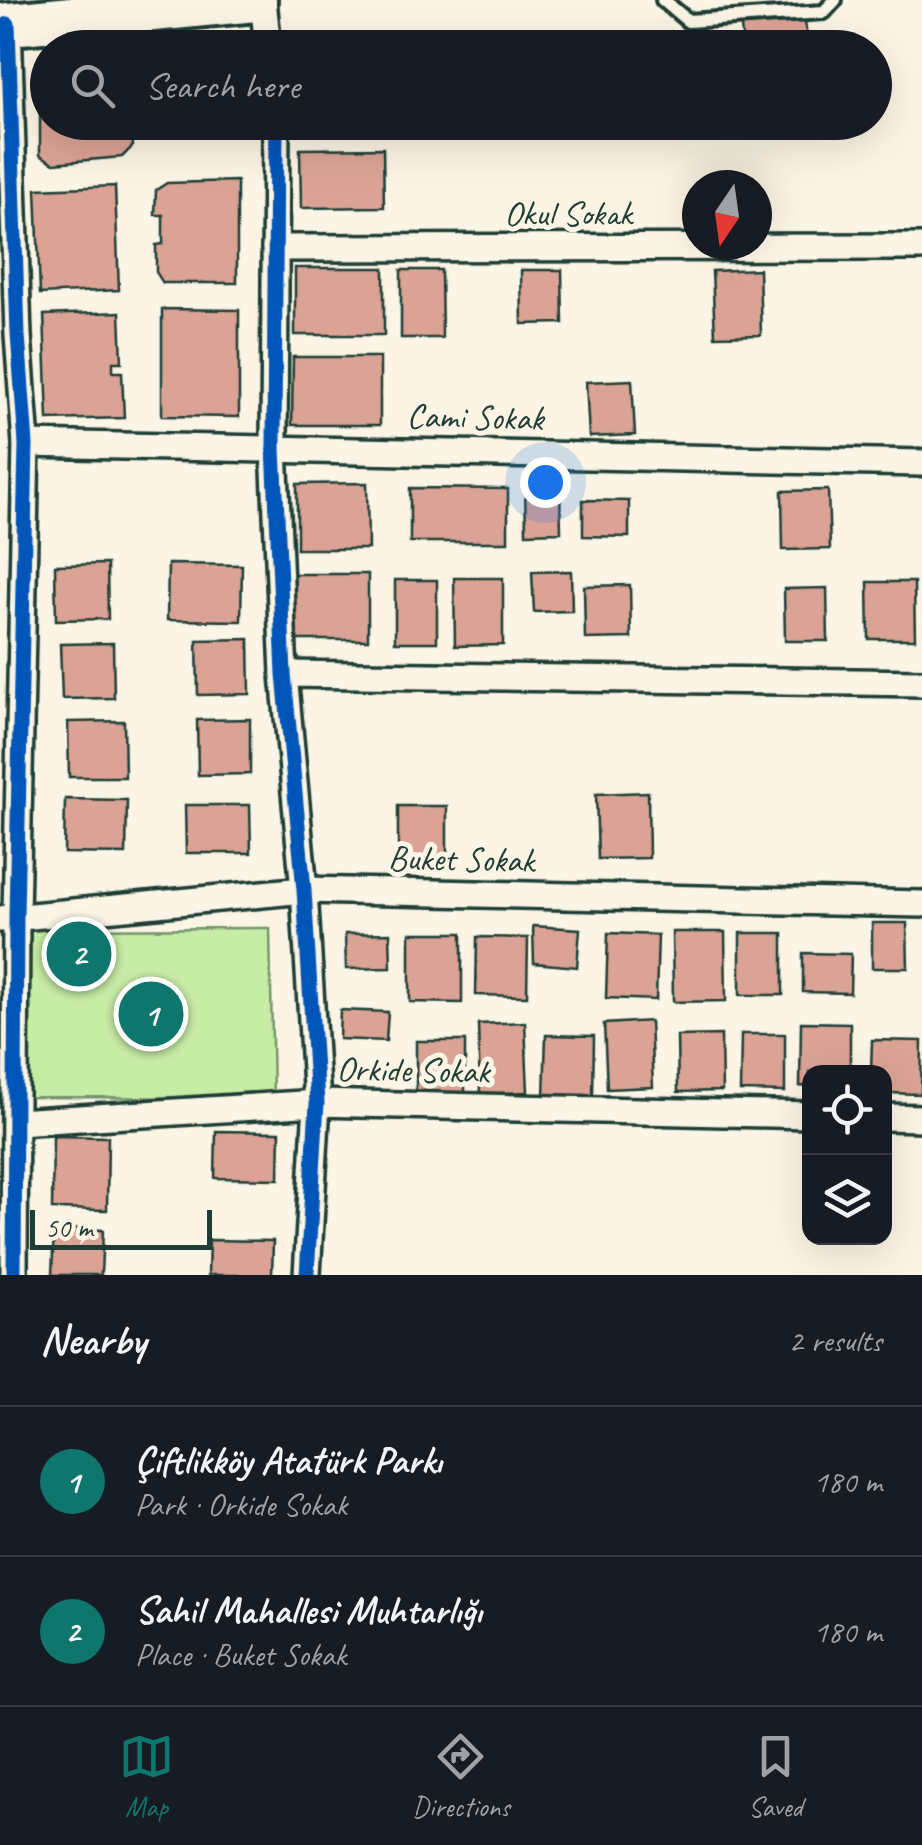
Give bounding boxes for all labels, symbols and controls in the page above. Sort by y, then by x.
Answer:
search box [30,30,892,140]
icon: search [65,58,120,113]
text: Search here [145,62,300,109]
north arrow [682,170,772,260]
street label: Okul Sokak [504,191,635,236]
street label: Cami Sokak [406,393,546,441]
your location [520,457,571,508]
street label: Buket Sokak [388,835,538,883]
pin: 2 [46,916,112,992]
pin: 1 [118,976,184,1052]
street label: Orkide Sokak [336,1046,492,1094]
map controls [802,1065,892,1245]
button: locate [802,1065,892,1155]
button: layers [802,1155,892,1245]
scale bar [30,1205,212,1250]
text: 50 m [45,1210,93,1245]
text: Nearby [40,1314,146,1367]
text: 2 results [788,1320,882,1361]
text: Çiftlikköy Atatürk Parkı [135,1437,442,1484]
text: 1 [65,1461,80,1502]
text: 180 m [813,1461,882,1502]
text: Park · Orkide Sokak [135,1484,347,1525]
text: Sahil Mahallesi Muhtarlığı [135,1587,482,1634]
text: 2 [65,1611,80,1652]
text: 180 m [813,1611,882,1652]
text: Place · Buket Sokak [135,1634,346,1675]
tab: Map [119,1729,174,1824]
tab: Directions [412,1729,510,1824]
tab: Saved [748,1729,803,1824]

